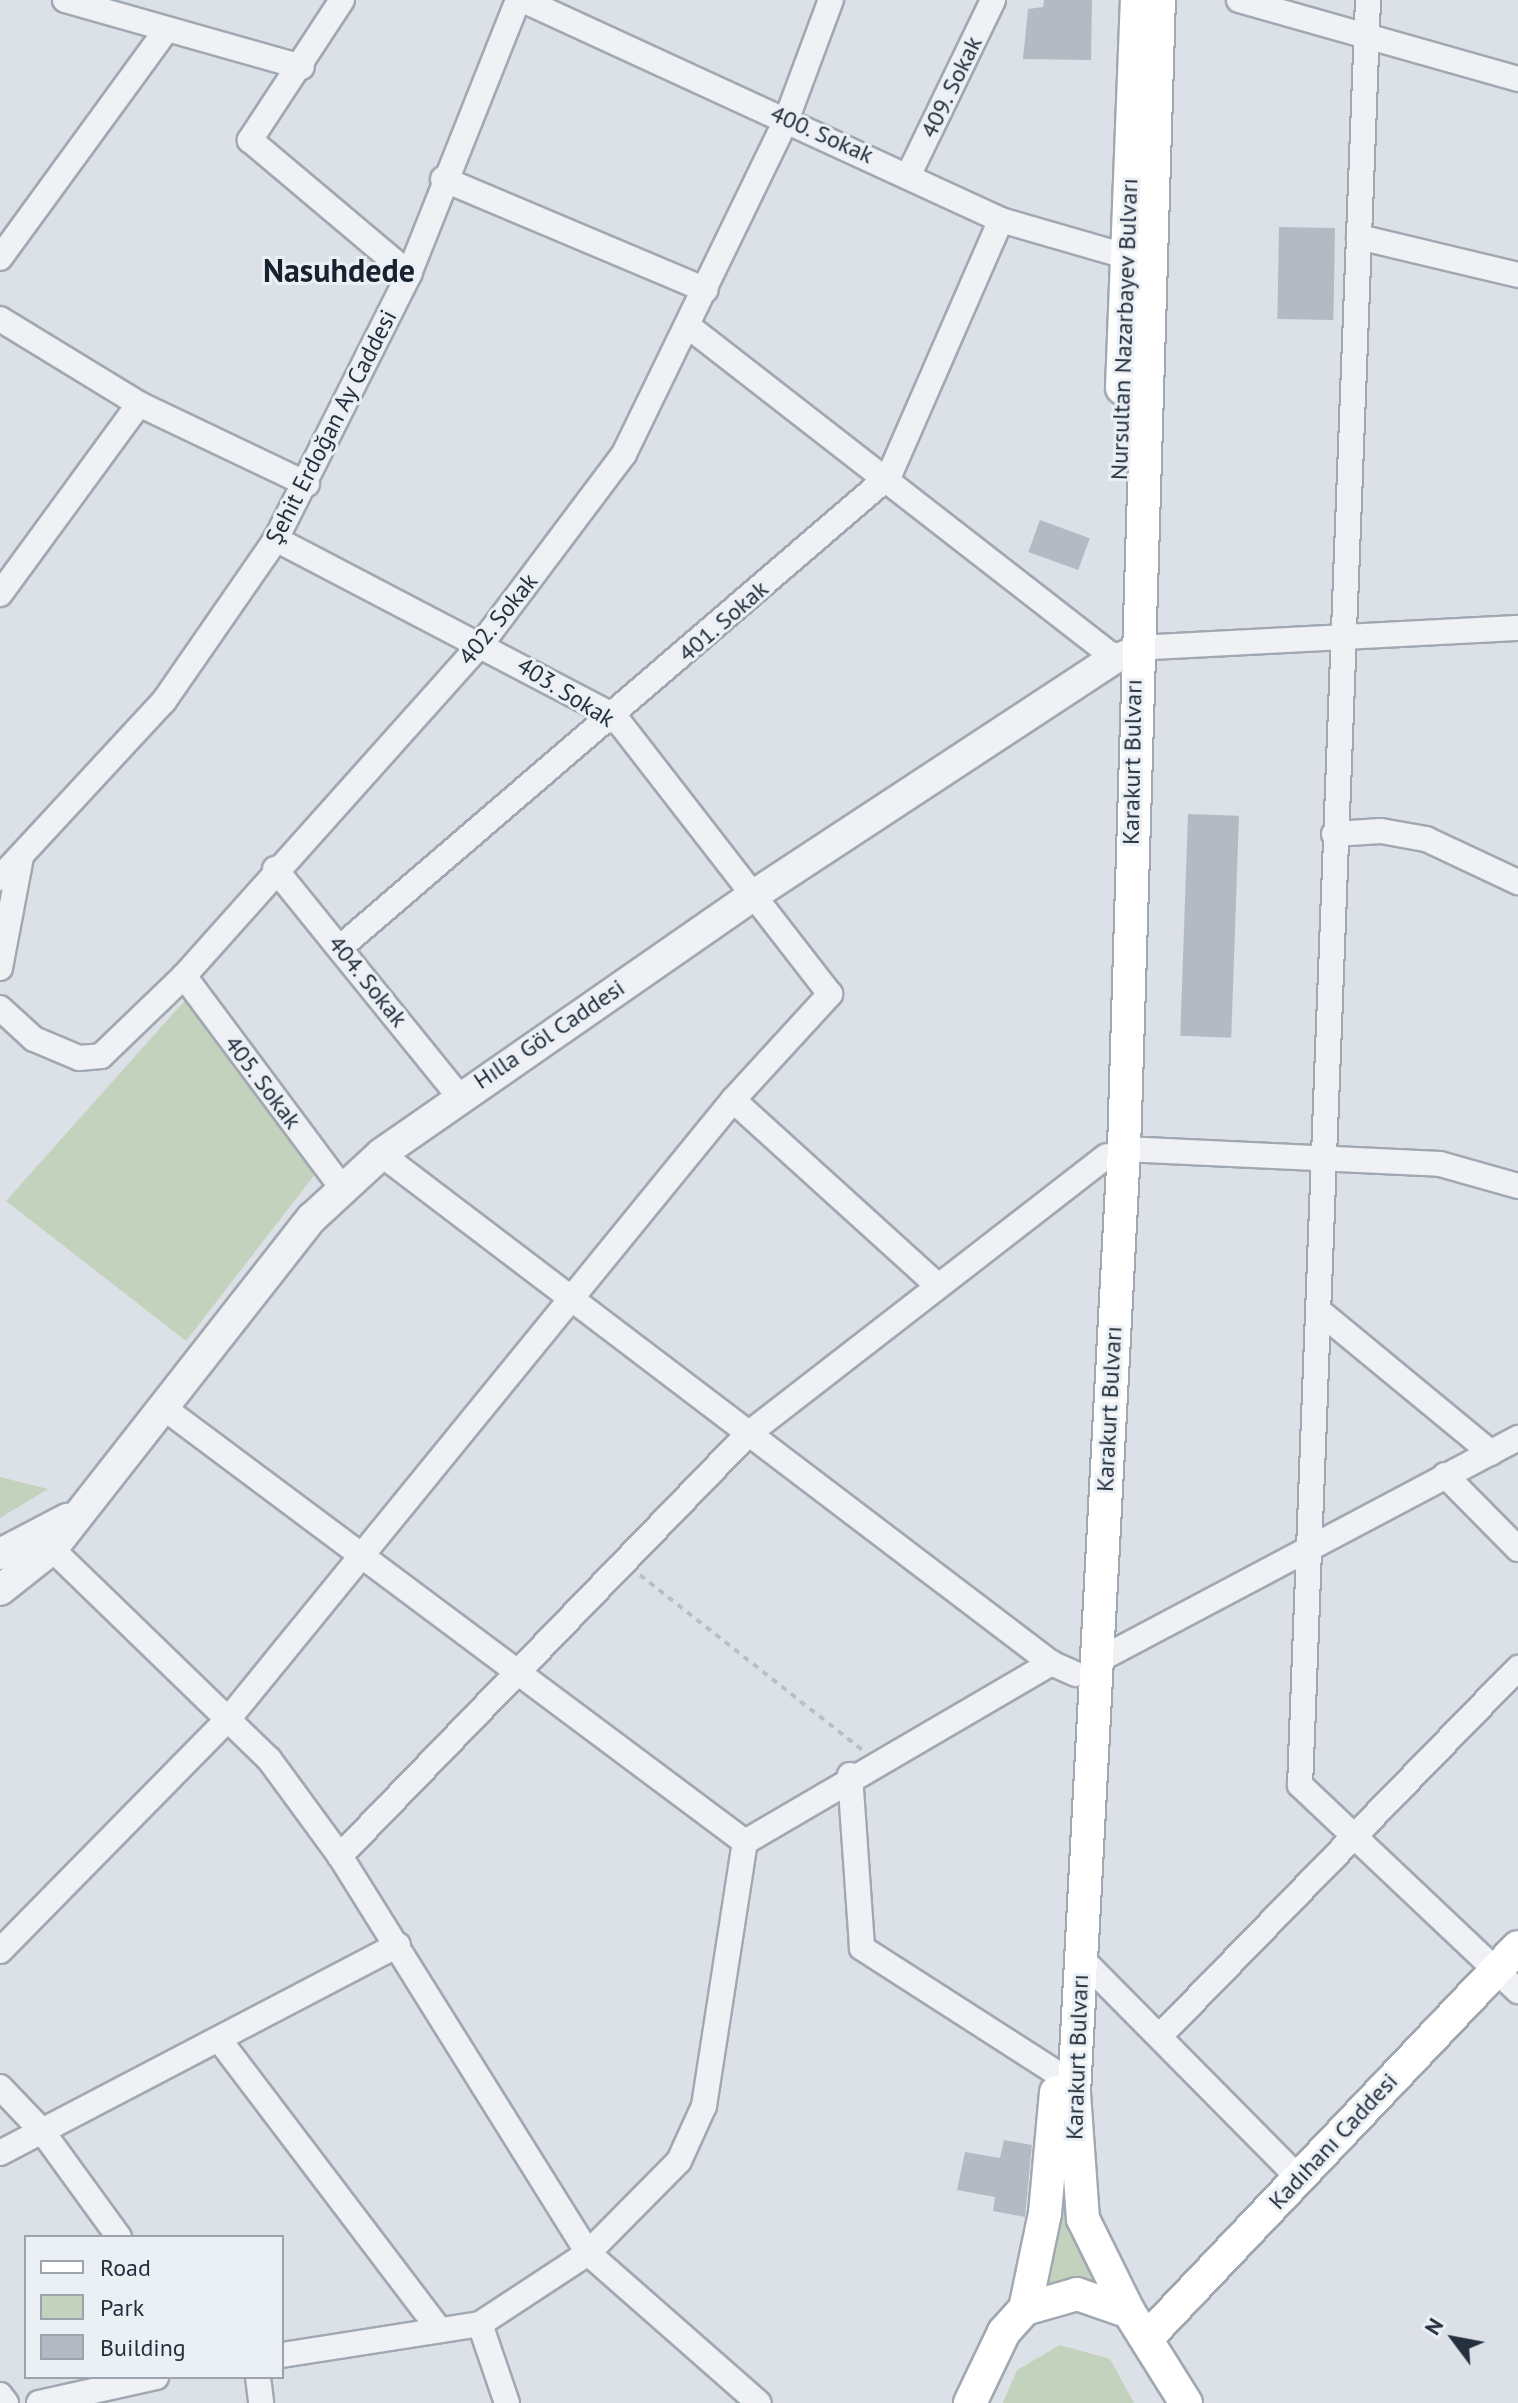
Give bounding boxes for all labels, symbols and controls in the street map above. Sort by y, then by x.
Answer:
street label: 409. Sokak [914,31,988,143]
street label: 400. Sokak [765,98,879,170]
street label: Nursultan Nazarbayev Bulvarı [1104,177,1144,481]
district label: Nasuhdede [263,251,415,289]
street label: Şehit Erdoğan Ay Caddesi [259,304,403,550]
street label: 402. Sokak [452,567,544,671]
street label: 401. Sokak [672,574,774,668]
street label: 403. Sokak [511,650,621,734]
street label: Karakurt Bulvarı [1116,679,1148,845]
street label: 404. Sokak [322,929,414,1033]
street label: Hılla Göl Caddesi [468,973,630,1095]
street label: 405. Sokak [218,1029,308,1135]
street label: Karakurt Bulvarı [1090,1325,1128,1493]
street label: Karakurt Bulvarı [1060,1974,1094,2140]
street label: Kadıhanı Caddesi [1262,2067,1404,2215]
legend [24,2235,284,2379]
text: Road [100,2252,151,2283]
text: Park [100,2292,144,2323]
north arrow [1414,2299,1494,2379]
text: N [1418,2313,1449,2340]
text: Building [100,2332,186,2363]

